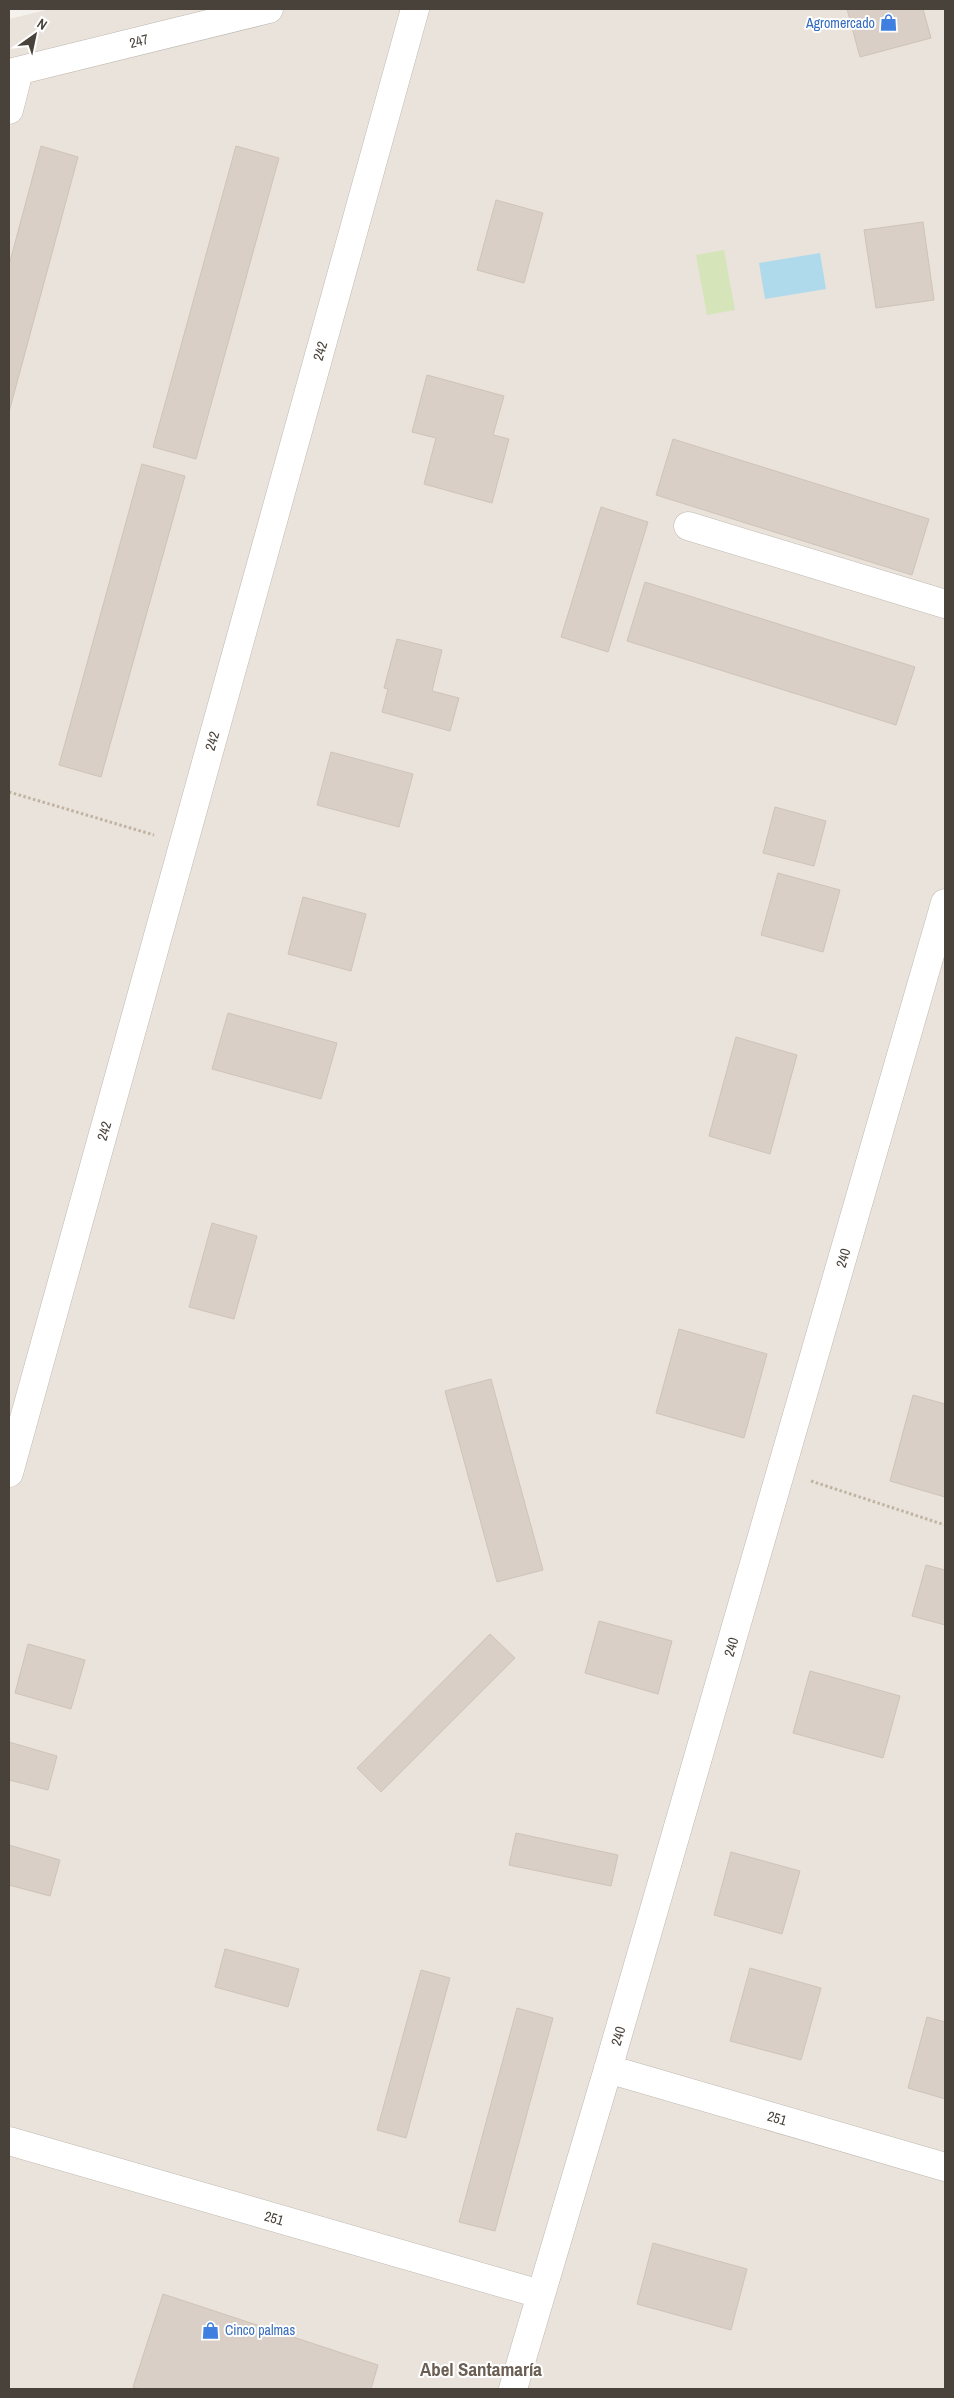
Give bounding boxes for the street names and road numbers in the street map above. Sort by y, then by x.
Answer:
street label: 247 [128,30,150,52]
street label: 242 [309,339,331,363]
street label: 242 [201,729,223,753]
street label: 242 [93,1119,115,1143]
street label: 240 [832,1246,854,1270]
street label: 240 [720,1635,742,1659]
street label: 240 [607,2024,629,2048]
street label: 251 [765,2107,789,2129]
street label: 251 [262,2207,286,2229]

